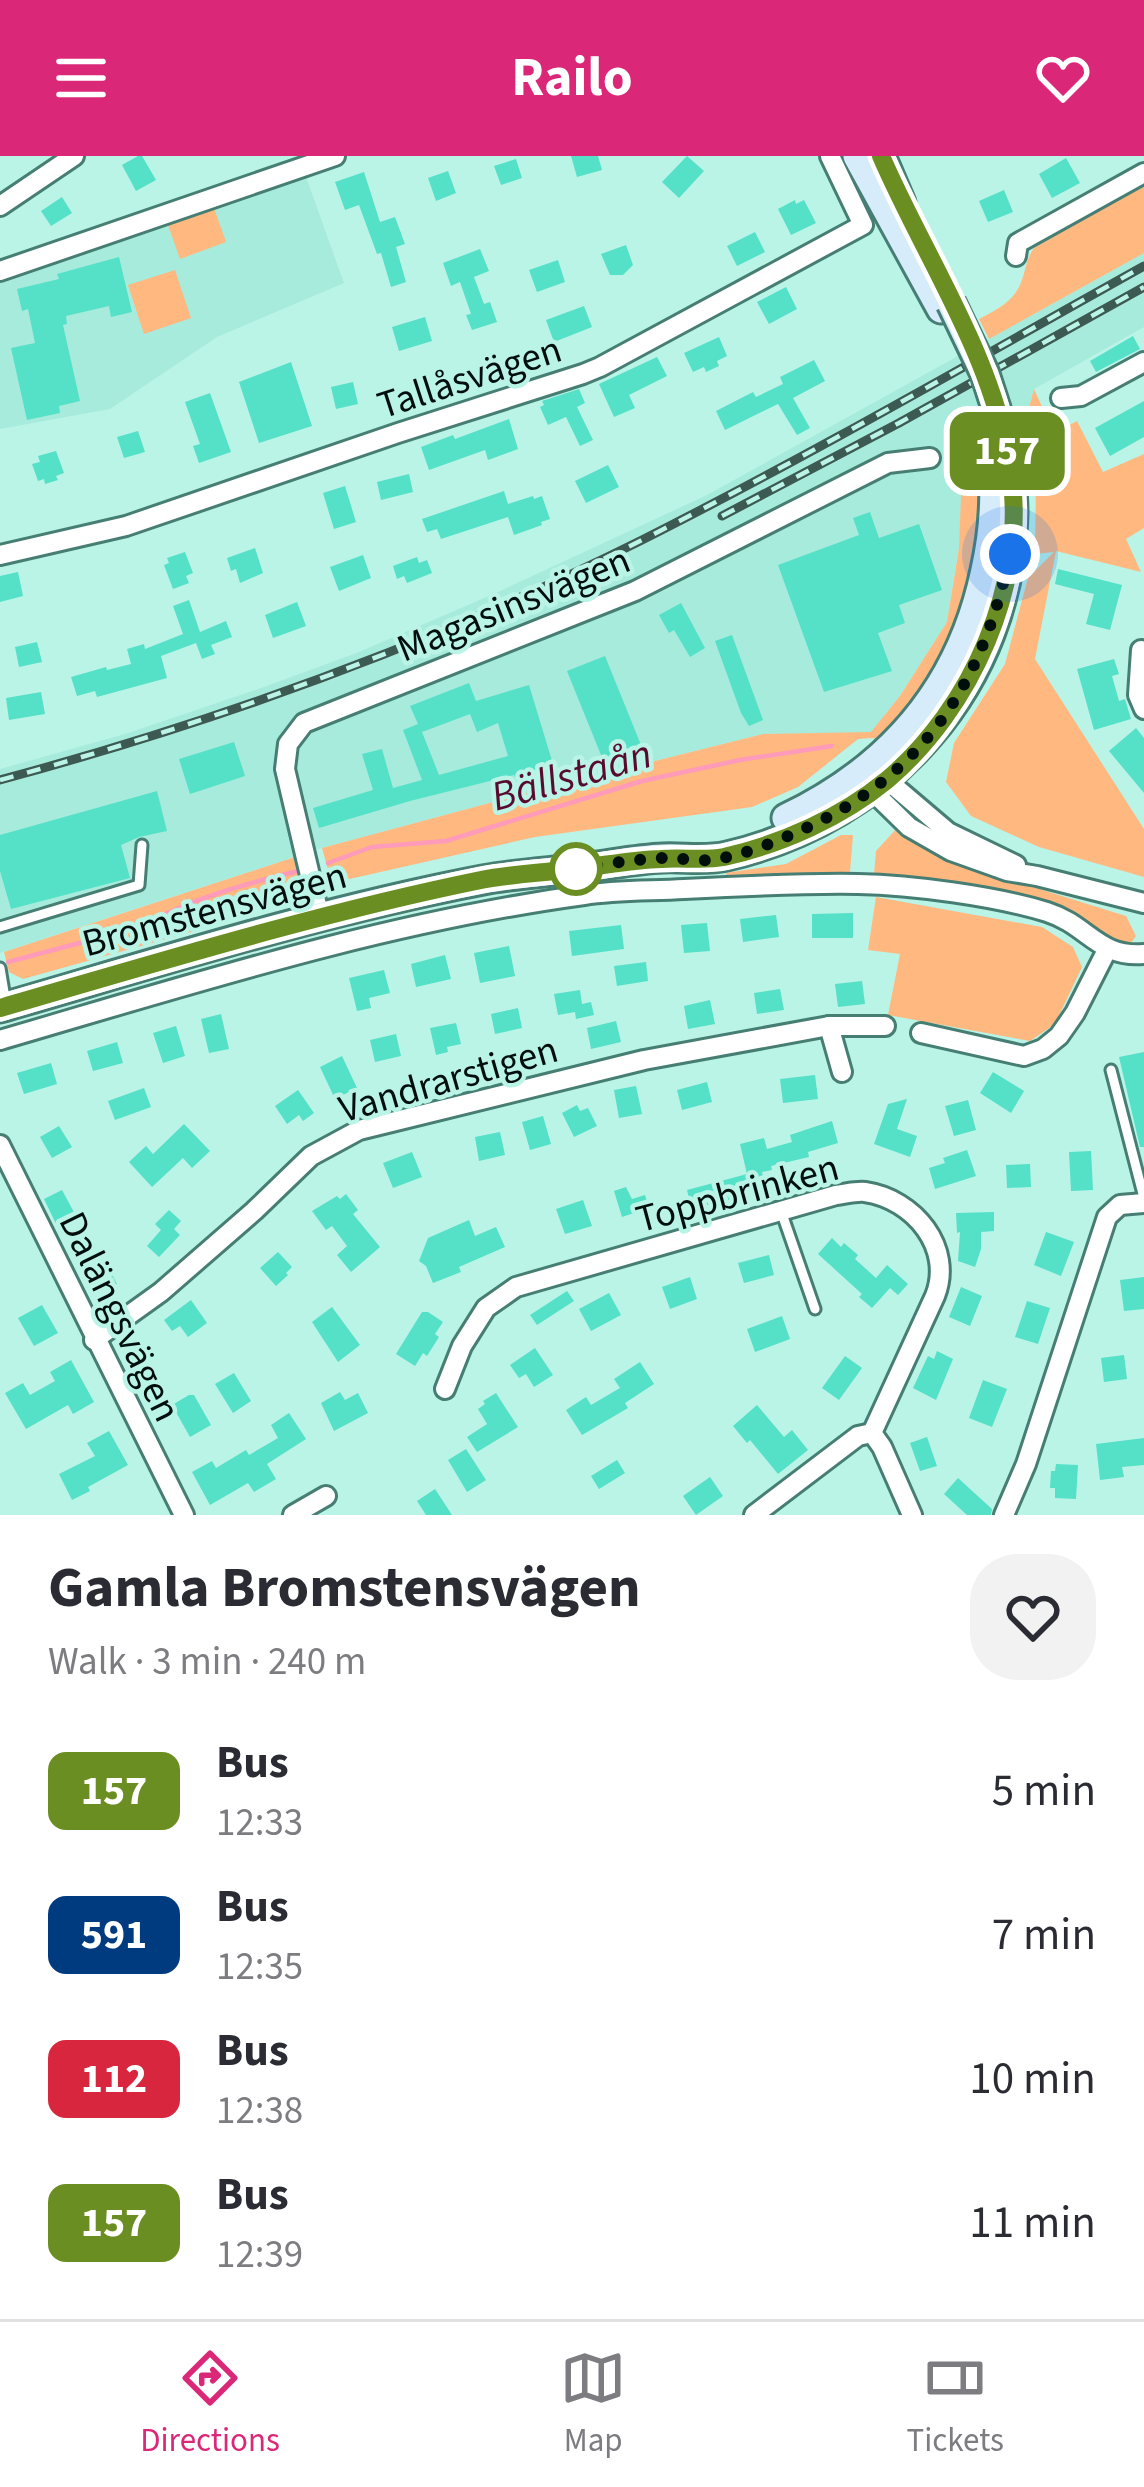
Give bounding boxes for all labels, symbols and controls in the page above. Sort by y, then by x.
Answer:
text: Railo [511,40,633,117]
icon: menu [48,45,114,111]
icon: heart [1030,45,1096,111]
street label: Tallåsvägen [370,322,569,434]
line badge: 157 [938,412,1076,490]
text: 157 [974,421,1040,481]
your location [980,524,1040,584]
street label: Magasinsvägen [389,533,639,677]
water label: Bällstaån [484,724,659,827]
unlabelled marker [551,844,601,894]
street label: Bromstensvägen [76,848,353,972]
street label: Vandrarstigen [332,1022,565,1138]
street label: Toppbrinken [630,1140,845,1248]
street label: Dalängsvägen [44,1202,194,1431]
text: Gamla Bromstensvägen [48,1548,641,1629]
button: heart [970,1554,1096,1680]
text: Walk · 3 min · 240 m [48,1634,366,1690]
text: Bus [216,1731,289,1795]
text: 5 min [992,1759,1096,1823]
text: 157 [81,1761,147,1821]
text: 12:33 [216,1795,303,1851]
text: Bus [216,1875,289,1939]
text: 7 min [992,1903,1096,1967]
text: 591 [81,1905,147,1965]
text: 12:35 [216,1939,303,1995]
text: Bus [216,2019,289,2083]
text: 10 min [969,2047,1096,2111]
text: 112 [81,2049,147,2109]
text: 12:38 [216,2083,303,2139]
text: Bus [216,2163,289,2227]
text: 11 min [969,2191,1096,2255]
text: 157 [81,2193,147,2253]
text: 12:39 [216,2227,303,2283]
tab: Directions [140,2345,280,2464]
tab: Map [560,2345,626,2464]
tab: Tickets [907,2345,1004,2464]

